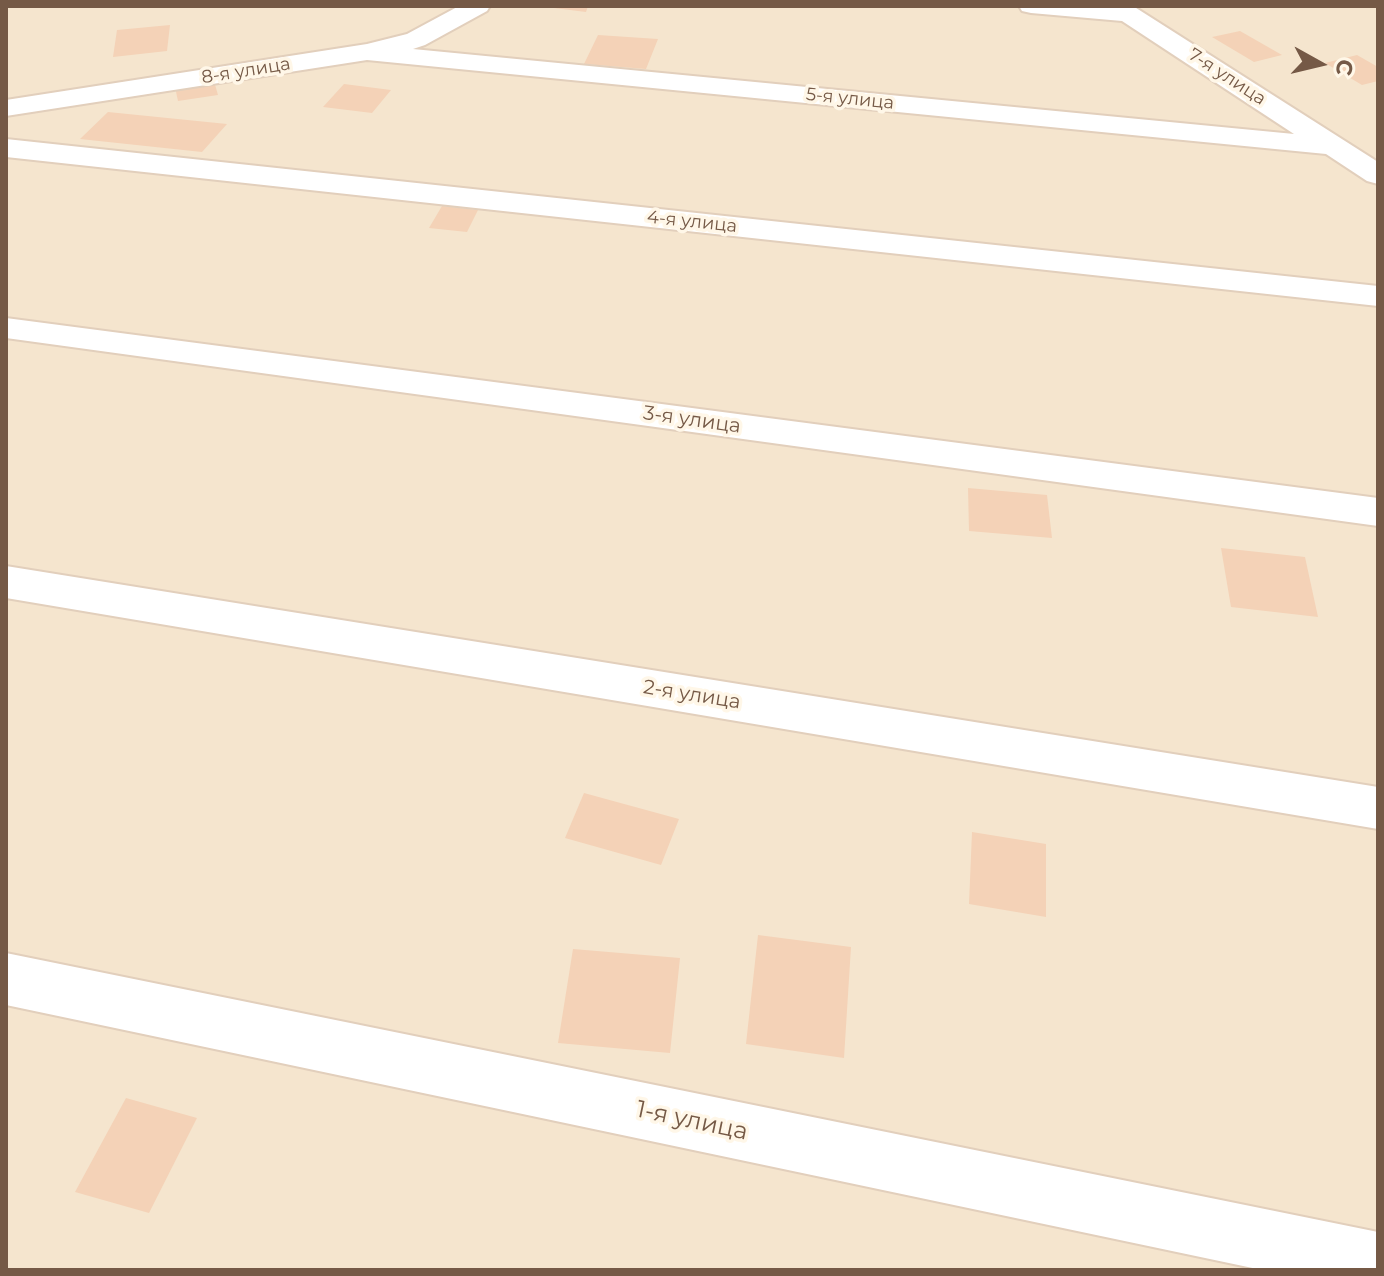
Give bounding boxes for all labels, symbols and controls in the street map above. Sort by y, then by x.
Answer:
north arrow [1280,24,1360,104]
street label: 7-я улица [1184,44,1270,110]
street label: 8-я улица [200,53,292,89]
text: С [1330,58,1359,77]
street label: 5-я улица [805,84,895,114]
street label: 4-я улица [646,207,738,237]
street label: 3-я улица [642,401,742,439]
street label: 2-я улица [642,675,742,715]
street label: 1-я улица [634,1095,750,1147]

